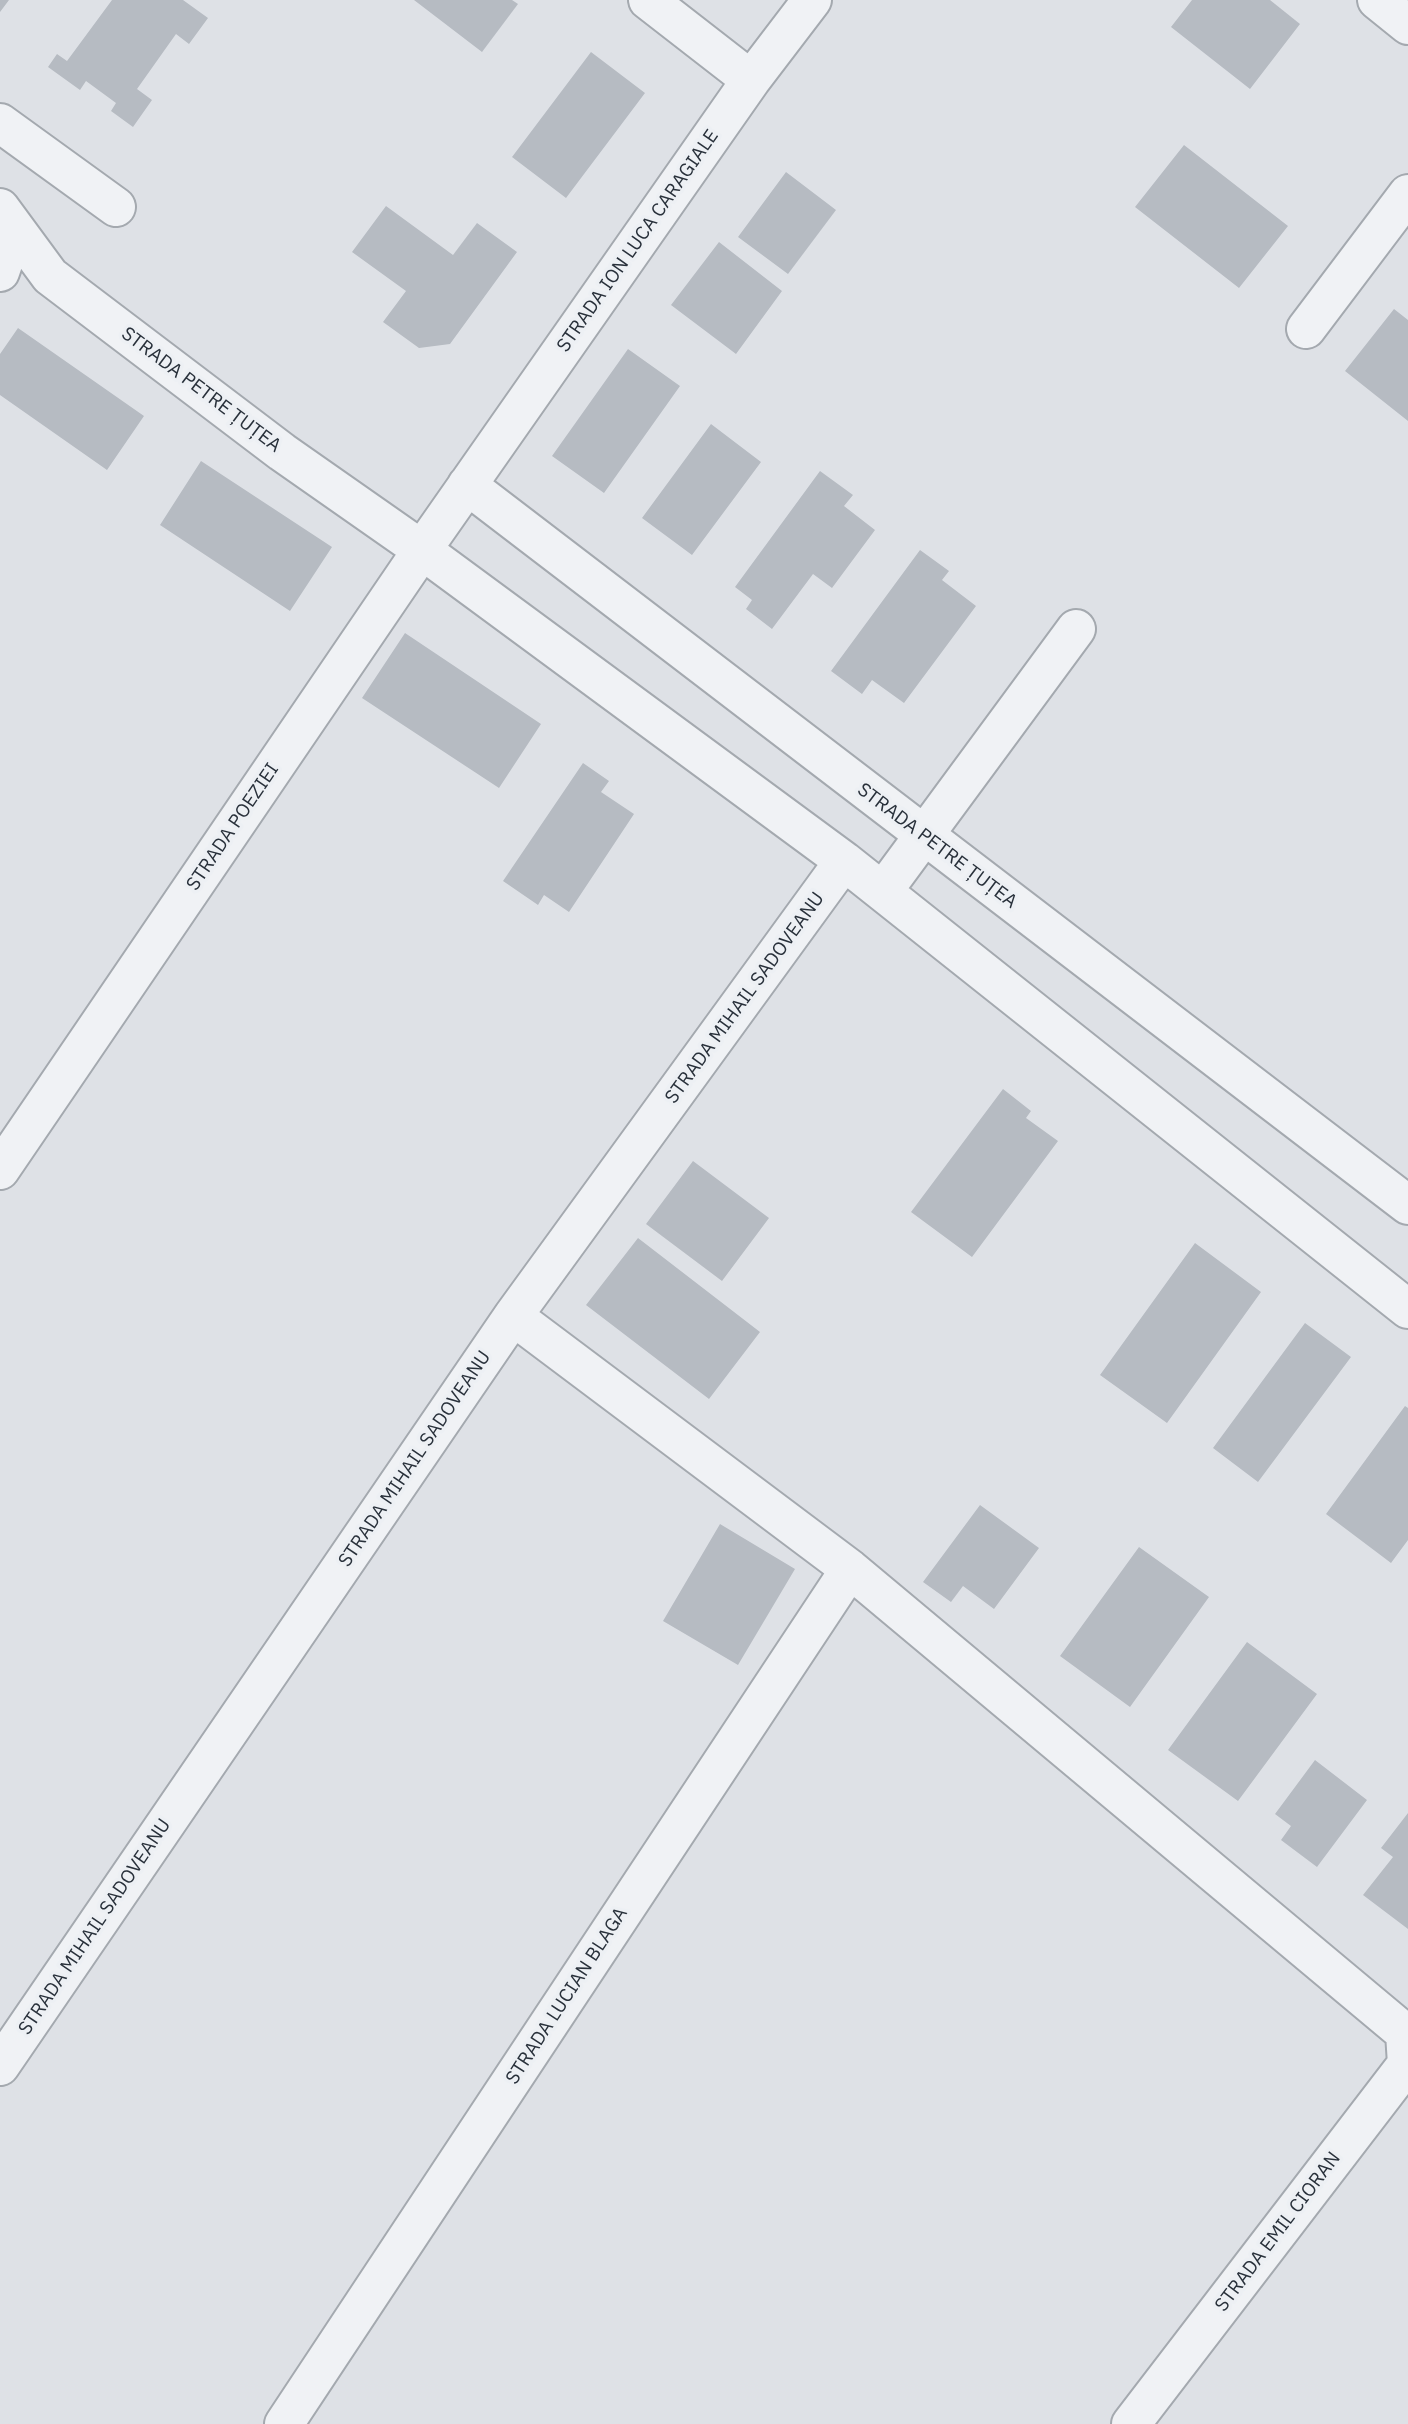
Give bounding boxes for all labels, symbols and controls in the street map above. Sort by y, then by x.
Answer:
street label: STRADA ION LUCA CARAGIALE [552,125,724,357]
street label: STRADA PETRE ȚUȚEA [117,322,285,458]
street label: STRADA POEZIEI [182,759,284,895]
street label: STRADA PETRE ȚUȚEA [853,778,1021,914]
street label: STRADA MIHAIL SADOVEANU [661,888,829,1108]
street label: STRADA MIHAIL SADOVEANU [334,1347,496,1571]
street label: STRADA MIHAIL SADOVEANU [14,1815,176,2039]
street label: STRADA LUCIAN BLAGA [501,1903,633,2089]
street label: STRADA EMIL CIORAN [1211,2148,1345,2316]

